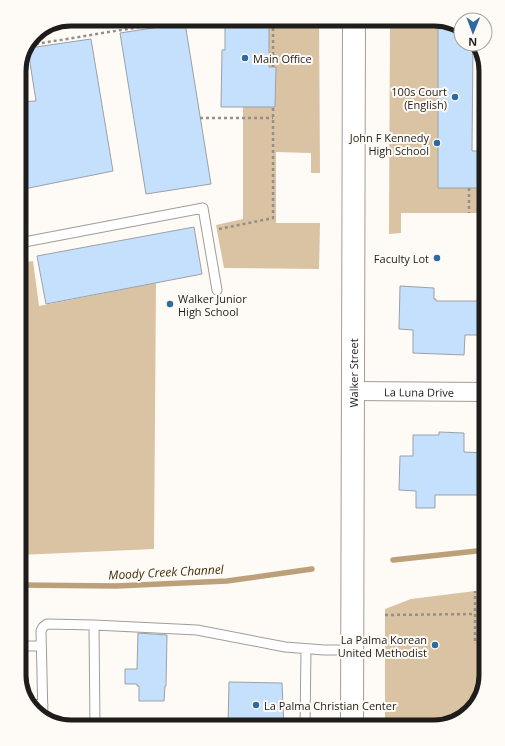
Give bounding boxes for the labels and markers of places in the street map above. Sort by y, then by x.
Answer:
place label: Main Office [253,51,312,66]
marker: Main Office [240,53,250,63]
place label: 100s Court (English) [391,84,447,112]
marker: 100s Court (English) [450,92,460,102]
place label: John F Kennedy High School [349,130,429,158]
marker: John F Kennedy High School [432,138,442,148]
place label: Faculty Lot [374,251,429,266]
marker: Faculty Lot [432,253,442,263]
place label: Walker Junior High School [178,291,247,319]
marker: Walker Junior High School [165,299,175,309]
place label: La Palma Korean United Methodist [338,632,427,660]
marker: La Palma Korean United Methodist [430,640,440,650]
place label: La Palma Christian Center [264,698,397,713]
marker: La Palma Christian Center [251,700,261,710]

